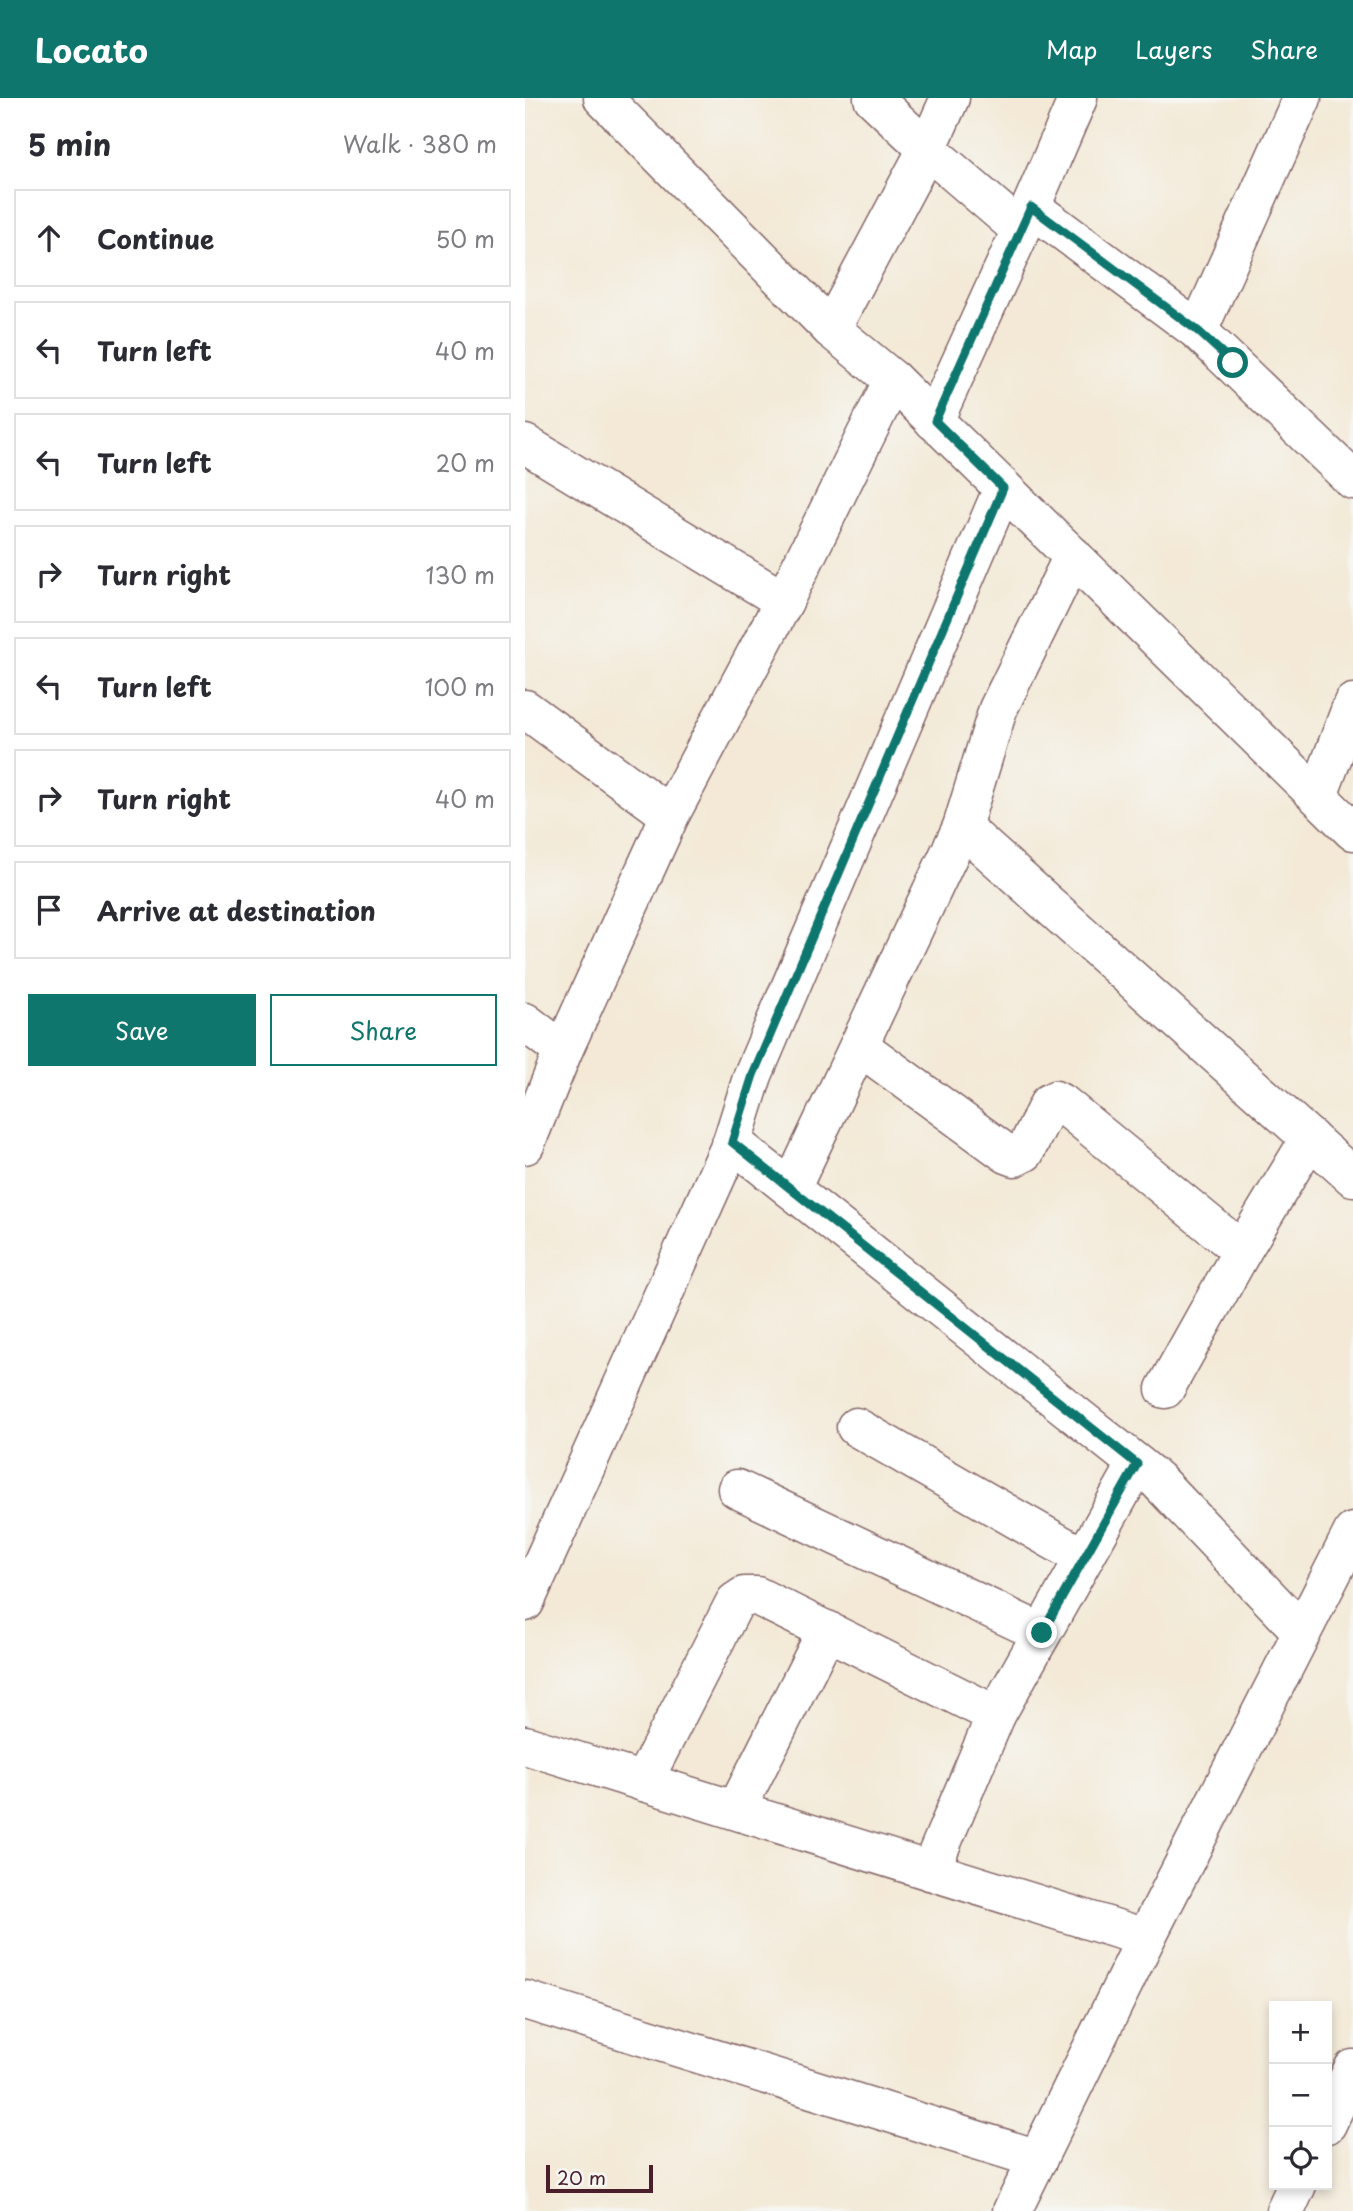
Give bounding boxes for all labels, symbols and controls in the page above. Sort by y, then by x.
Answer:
text: Locato [35,24,148,74]
text: Map [1046,31,1097,67]
text: Layers [1135,31,1212,67]
text: Share [1250,31,1318,67]
text: 5 min [28,121,111,166]
text: Walk · 380 m [343,126,497,161]
icon: ahead [30,219,68,257]
text: Continue [97,219,214,258]
text: 50 m [435,221,495,256]
icon: left [30,331,68,369]
text: Turn left [97,331,212,370]
text: 40 m [435,333,495,368]
route start [1217,347,1248,378]
icon: left [30,443,68,481]
text: Turn left [97,443,212,482]
text: 20 m [436,445,495,480]
icon: right [30,555,68,593]
text: Turn right [97,555,231,594]
text: 130 m [425,557,495,592]
icon: left [30,667,68,705]
text: Turn left [97,667,212,706]
text: 100 m [425,669,495,704]
icon: right [30,779,68,817]
text: Turn right [97,779,231,818]
text: 40 m [435,781,495,816]
icon: arrive [30,891,68,929]
text: Arrive at destination [97,891,376,930]
button: Save [28,994,256,1066]
button: Share [270,994,497,1066]
route end [1026,1617,1057,1648]
map controls [1269,2001,1332,2190]
button: + [1269,2001,1332,2064]
button: − [1269,2064,1332,2127]
button: locate [1269,2127,1332,2190]
scale bar [546,2162,653,2194]
text: 20 m [557,2163,606,2191]

